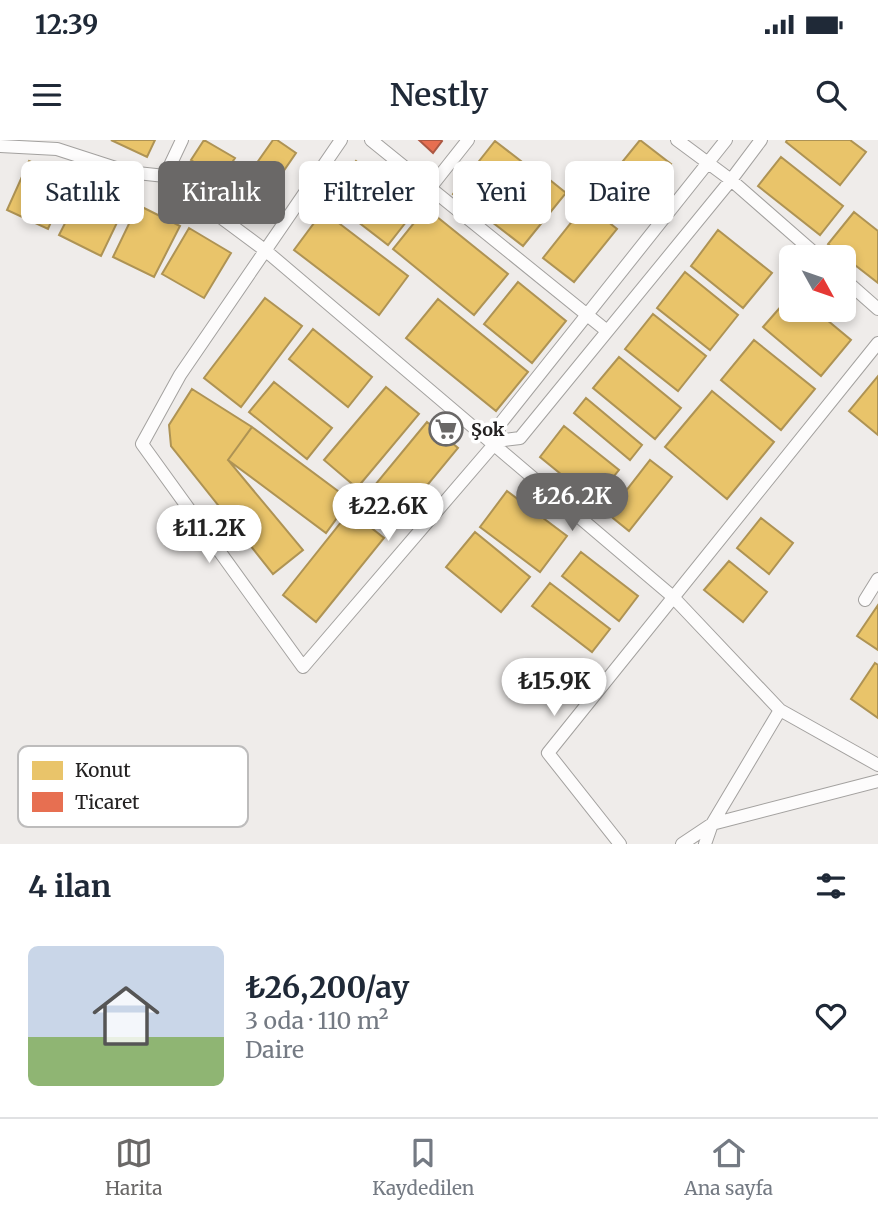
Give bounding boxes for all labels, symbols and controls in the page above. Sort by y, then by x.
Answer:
text: 12:39 [35,8,98,41]
text: Nestly [390,75,488,115]
icon: menu [28,76,66,114]
icon: search [812,76,850,114]
chip: Satılık [21,161,144,224]
chip: Kiralık [158,161,285,224]
chip: Filtreler [299,161,439,224]
chip: Yeni [453,161,551,224]
chip: Daire [565,161,674,224]
north arrow [779,245,856,322]
map controls [779,245,856,322]
supermarket icon: Şok [427,410,465,448]
place label: Şok [471,418,505,441]
pin: ₺26.2K [515,474,629,533]
text: ₺26.2K [532,481,612,510]
pin: ₺22.6K [331,484,445,543]
text: ₺22.6K [349,491,427,520]
pin: ₺11.2K [152,506,266,565]
text: ₺11.2K [173,513,245,542]
pin: ₺15.9K [497,658,611,718]
text: ₺15.9K [518,666,590,695]
legend [18,746,248,827]
text: Konut [75,758,131,782]
text: Ticaret [75,790,140,814]
text: 4 ilan [28,867,111,905]
icon: filters [812,867,850,905]
text: ₺26,200/ay [245,968,409,1006]
icon: home [84,974,168,1058]
icon: heart [812,997,850,1035]
text: 3 oda · 110 m² [245,1006,388,1035]
text: Daire [245,1035,304,1064]
tab: Harita [105,1134,162,1200]
tab: Kaydedilen [372,1134,474,1200]
tab: Ana sayfa [684,1134,773,1200]

